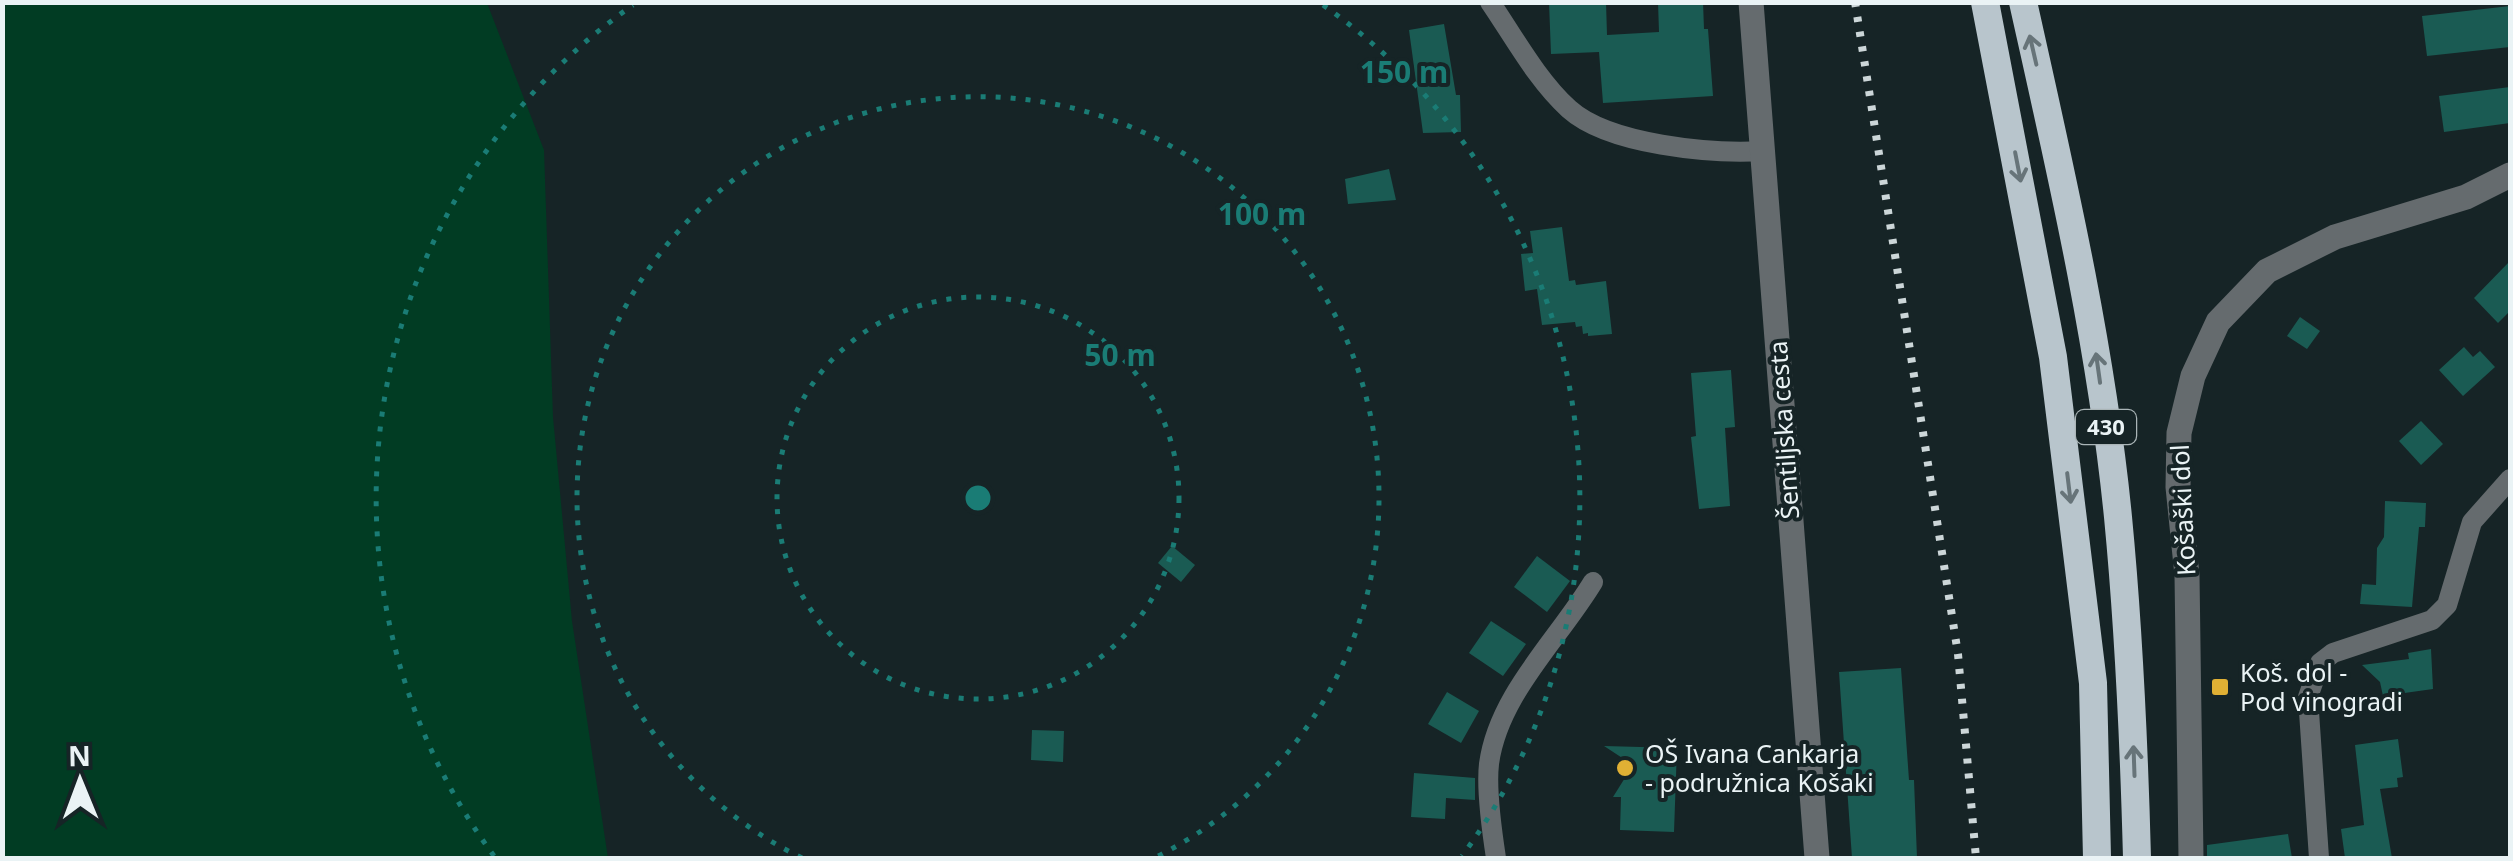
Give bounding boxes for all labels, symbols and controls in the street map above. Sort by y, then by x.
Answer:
one-way arrow [2023,35,2041,67]
text: 150 m [1360,51,1448,92]
one-way arrow [2009,150,2028,182]
text: 100 m [1218,193,1306,234]
text: 50 m [1084,334,1156,375]
street label: Šentiljska cesta [1760,340,1806,520]
one-way arrow [2088,352,2106,385]
road number: 430 [2076,410,2136,444]
street label: Košaški dol [2162,443,2202,577]
one-way arrow [2060,471,2079,503]
centre of rings [960,480,996,516]
place label: Koš. dol - Pod vinogradi [2240,655,2403,718]
marker: Koš. dol - Pod vinogradi [2209,676,2231,698]
north arrow [30,731,130,831]
text: N [68,736,91,774]
place label: OŠ Ivana Cankarja - podružnica Košaki [1645,736,1874,799]
one-way arrow [2125,746,2144,778]
marker: OŠ Ivana Cankarja - podružnica Košaki [1614,757,1636,779]

